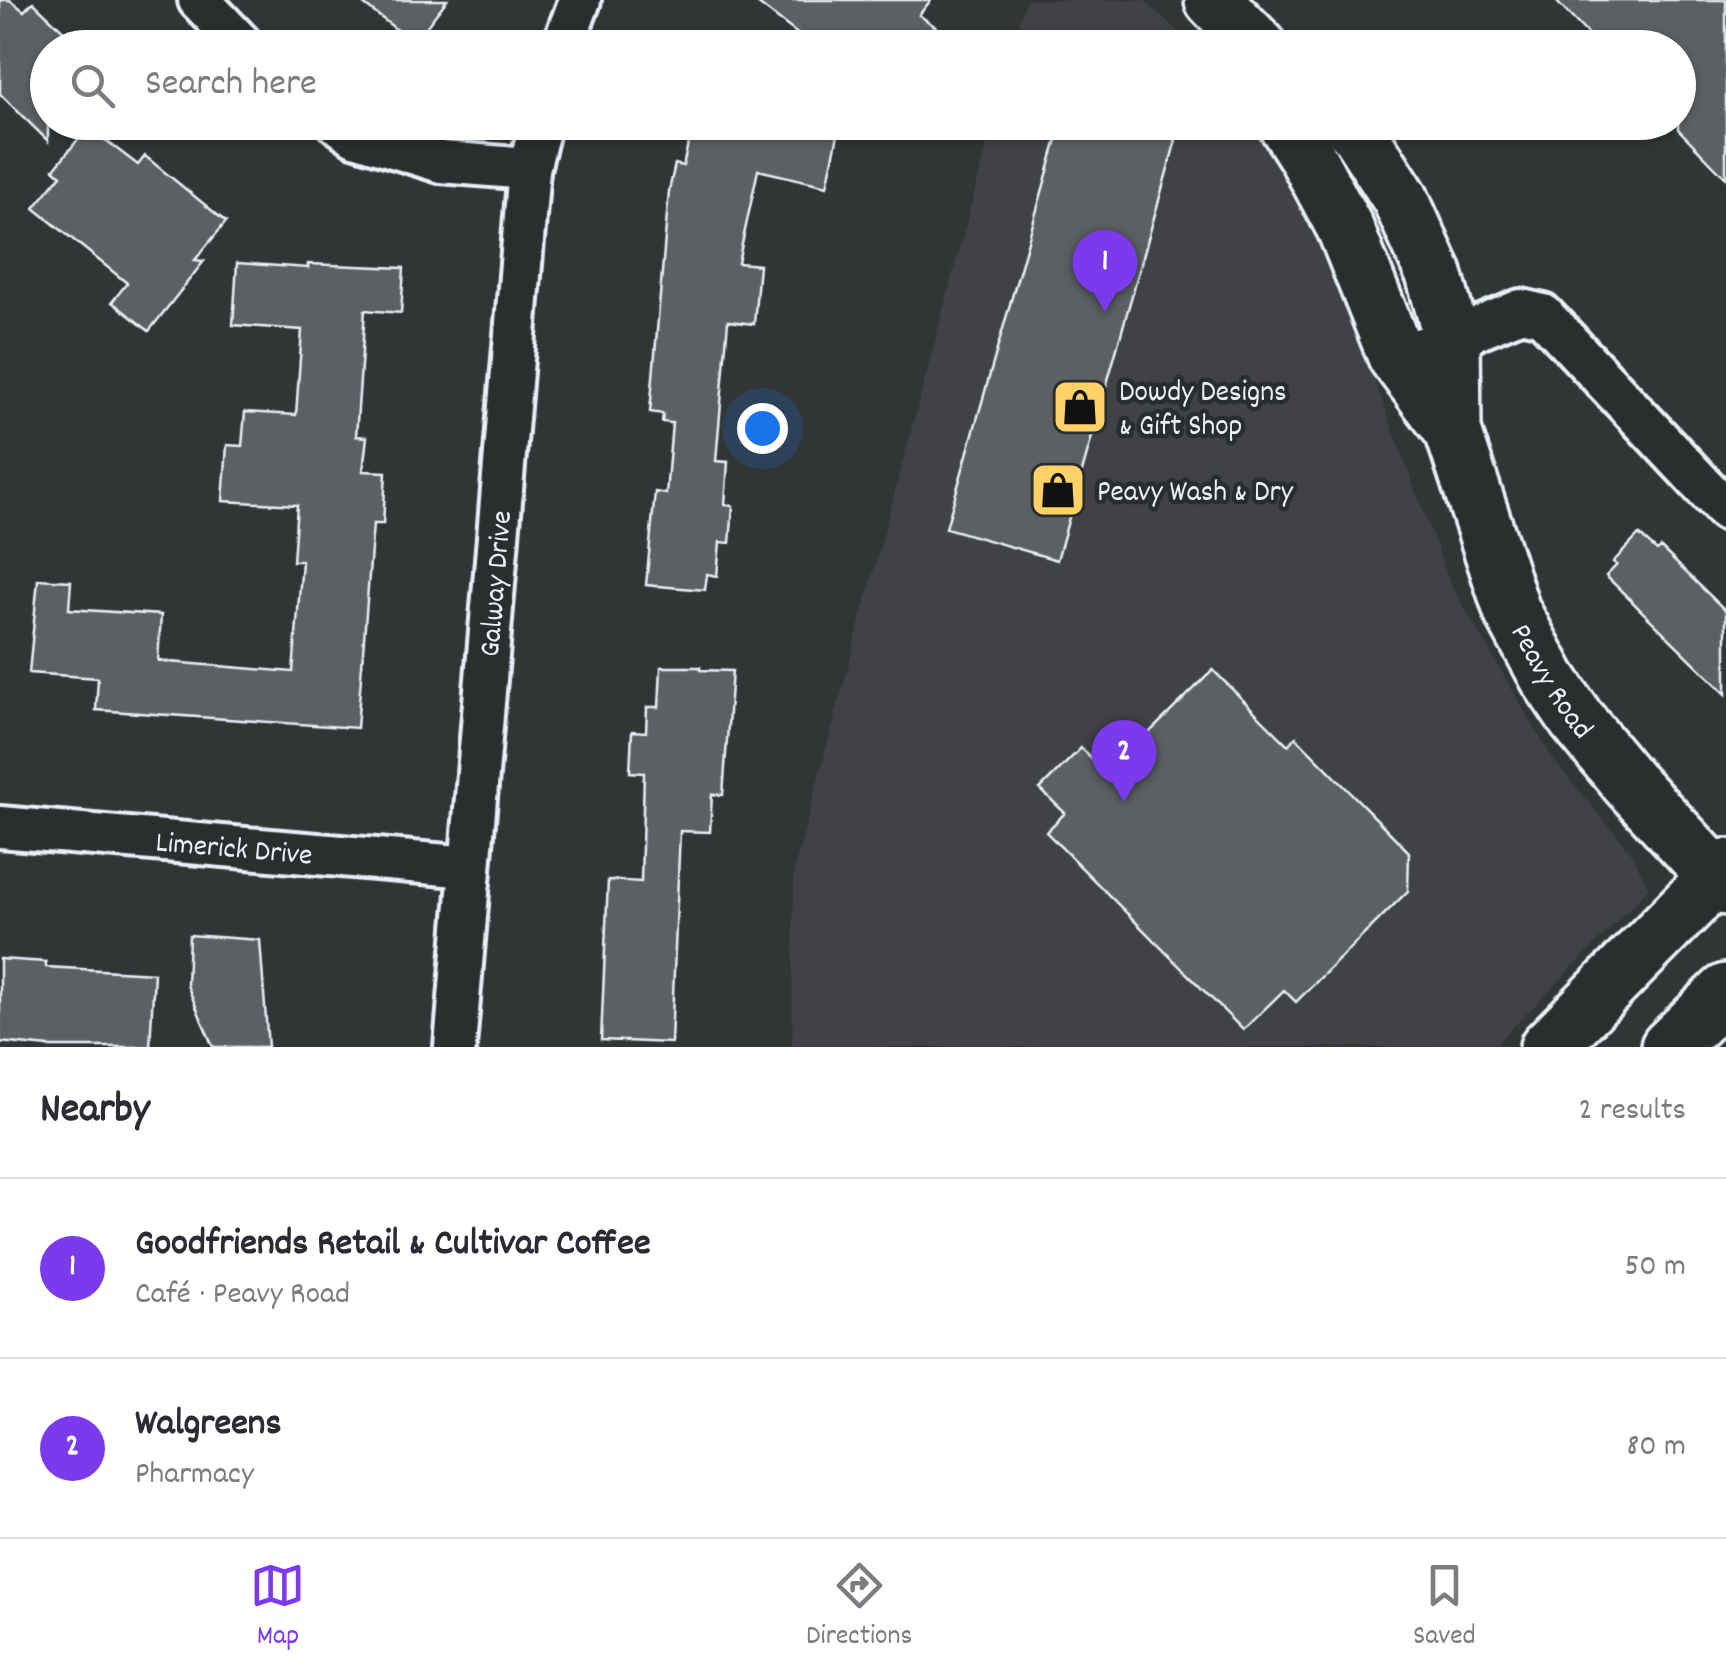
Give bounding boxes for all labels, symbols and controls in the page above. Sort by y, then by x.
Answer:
search box [30,30,1696,140]
icon: search [65,58,120,113]
text: Search here [145,58,317,113]
pin: 1 [1072,230,1138,312]
place label: Dowdy Designs & Gift Shop [1119,373,1287,450]
shop icon: Dowdy Designs & Gift Shop [1050,377,1110,437]
your location [737,403,788,454]
shop icon: Peavy Wash & Dry [1028,460,1088,520]
place label: Peavy Wash & Dry [1097,473,1294,516]
street label: Galway Drive [471,509,526,659]
street label: Peavy Road [1497,617,1601,750]
pin: 2 [1092,720,1156,802]
street label: Limerick Drive [154,823,314,880]
text: Nearby [40,1082,150,1142]
text: 2 results [1579,1089,1686,1135]
text: Goodfriends Retail & Cultivar Coffee [135,1218,651,1273]
text: 1 [69,1245,76,1291]
text: 50 m [1624,1245,1686,1291]
text: Café · Peavy Road [135,1273,350,1319]
text: Walgreens [135,1398,281,1453]
text: 2 [66,1425,79,1471]
text: 80 m [1626,1425,1686,1471]
text: Pharmacy [135,1453,254,1499]
tab: Map [250,1558,305,1658]
tab: Directions [806,1558,912,1658]
tab: Saved [1413,1558,1476,1658]

